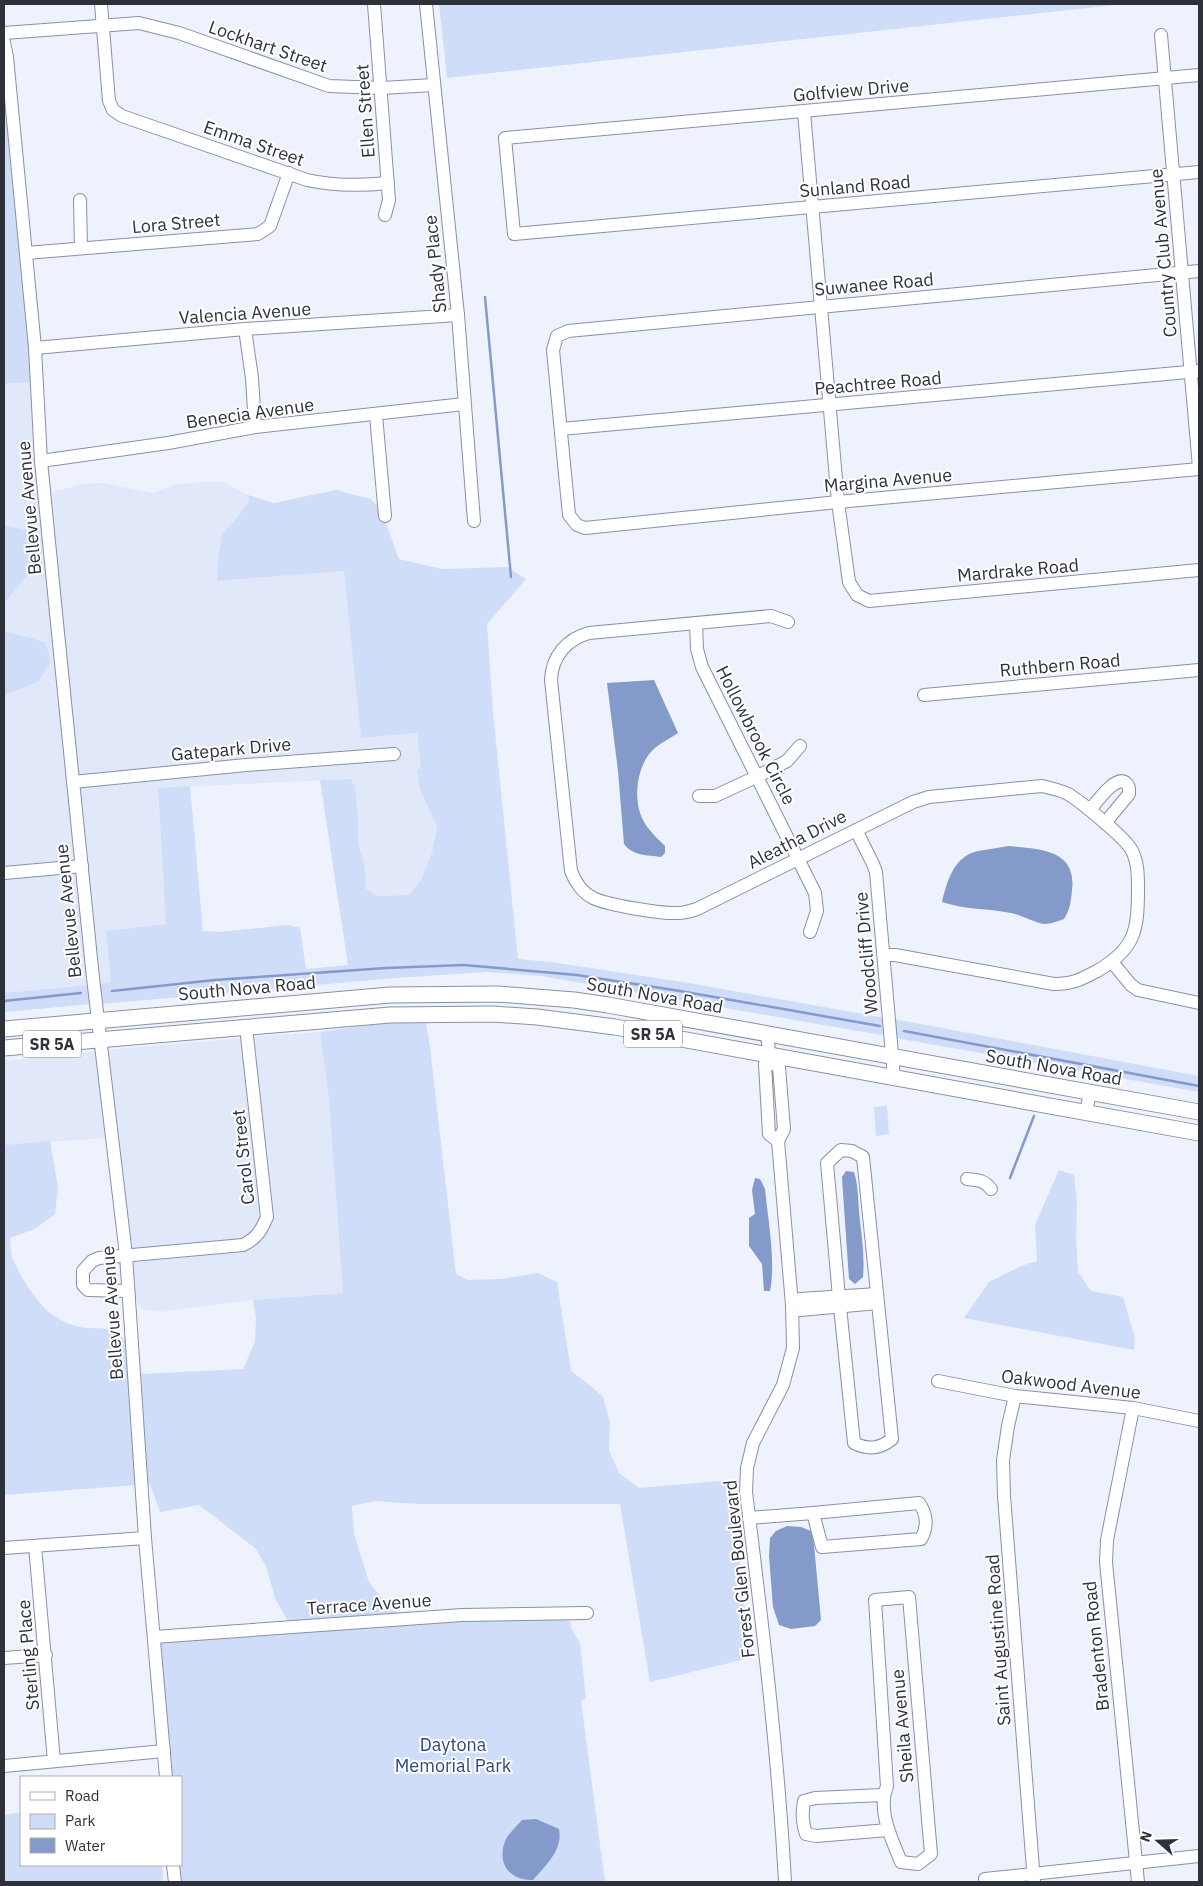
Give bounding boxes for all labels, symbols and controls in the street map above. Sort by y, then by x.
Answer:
street label: Lockhart Street [206,15,330,77]
street label: Ellen Street [350,63,380,159]
street label: Golfview Drive [792,73,910,107]
street label: Emma Street [201,115,307,171]
street label: Country Club Avenue [1144,168,1182,338]
street label: Sunland Road [798,170,912,202]
street label: Lora Street [131,208,221,238]
street label: Shady Place [418,214,452,314]
street label: Suwanee Road [813,267,935,301]
street label: Valencia Avenue [178,297,312,329]
street label: Peachtree Road [813,366,943,400]
street label: Benecia Avenue [184,393,316,433]
street label: Bellevue Avenue [12,440,46,576]
street label: Margina Avenue [823,463,953,497]
street label: Mardrake Road [956,553,1080,587]
street label: Ruthbern Road [999,648,1121,682]
street label: Hollowbrook Circle [711,662,801,809]
street label: Gatepark Drive [170,732,292,766]
street label: Aleatha Drive [744,804,850,874]
street label: Bellevue Avenue [50,843,86,979]
street label: Woodcliff Drive [849,891,883,1015]
street label: South Nova Road [177,971,317,1005]
street label: South Nova Road [585,972,725,1018]
road number: SR 5A [624,1021,682,1048]
road number: SR 5A [23,1030,81,1058]
street label: South Nova Road [984,1044,1124,1090]
street label: Carol Street [227,1108,259,1206]
street label: Bellevue Avenue [96,1245,128,1381]
street label: Oakwood Avenue [1000,1364,1142,1404]
street label: Forest Glen Boulevard [718,1479,760,1659]
street label: Saint Augustine Road [981,1553,1015,1727]
street label: Bradenton Road [1078,1580,1114,1712]
street label: Terrace Avenue [306,1588,432,1620]
street label: Sterling Place [12,1599,44,1711]
street label: Sheila Avenue [886,1668,918,1784]
park label: Daytona Memorial Park [395,1733,512,1777]
legend [20,1776,182,1866]
text: Road [65,1786,100,1805]
text: Park [65,1811,95,1830]
north arrow [1133,1816,1183,1866]
text: N [1136,1829,1156,1844]
text: Water [65,1836,106,1855]

